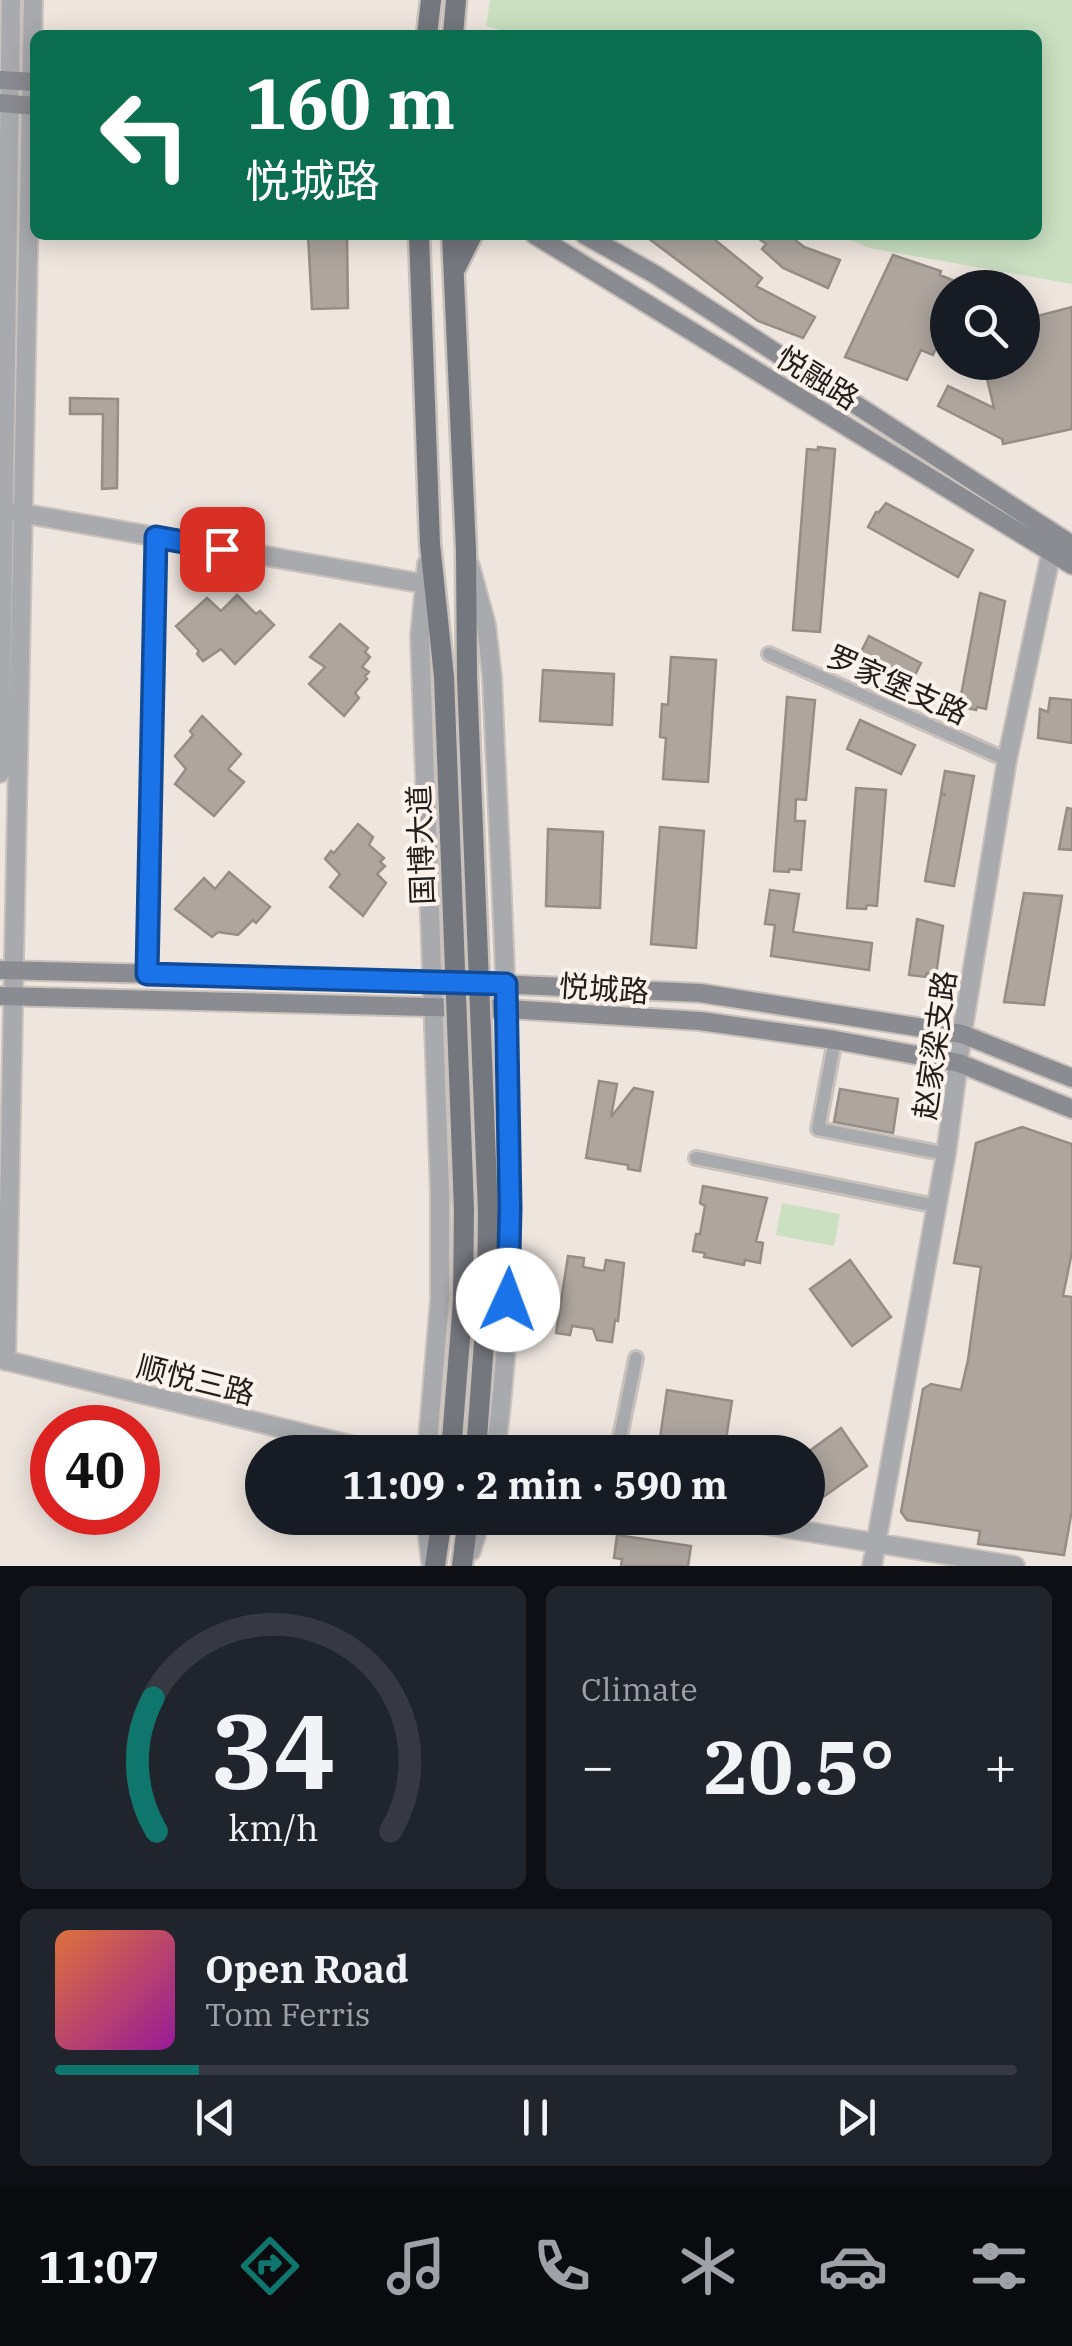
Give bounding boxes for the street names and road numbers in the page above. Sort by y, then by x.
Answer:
street label: 悦融路 [770,337,866,417]
street label: 罗家堡支路 [822,636,974,732]
street label: 国博大道 [398,784,442,906]
street label: 悦城路 [558,965,650,1011]
street label: 赵家梁支路 [904,968,964,1122]
street label: 顺悦三路 [133,1346,259,1412]

